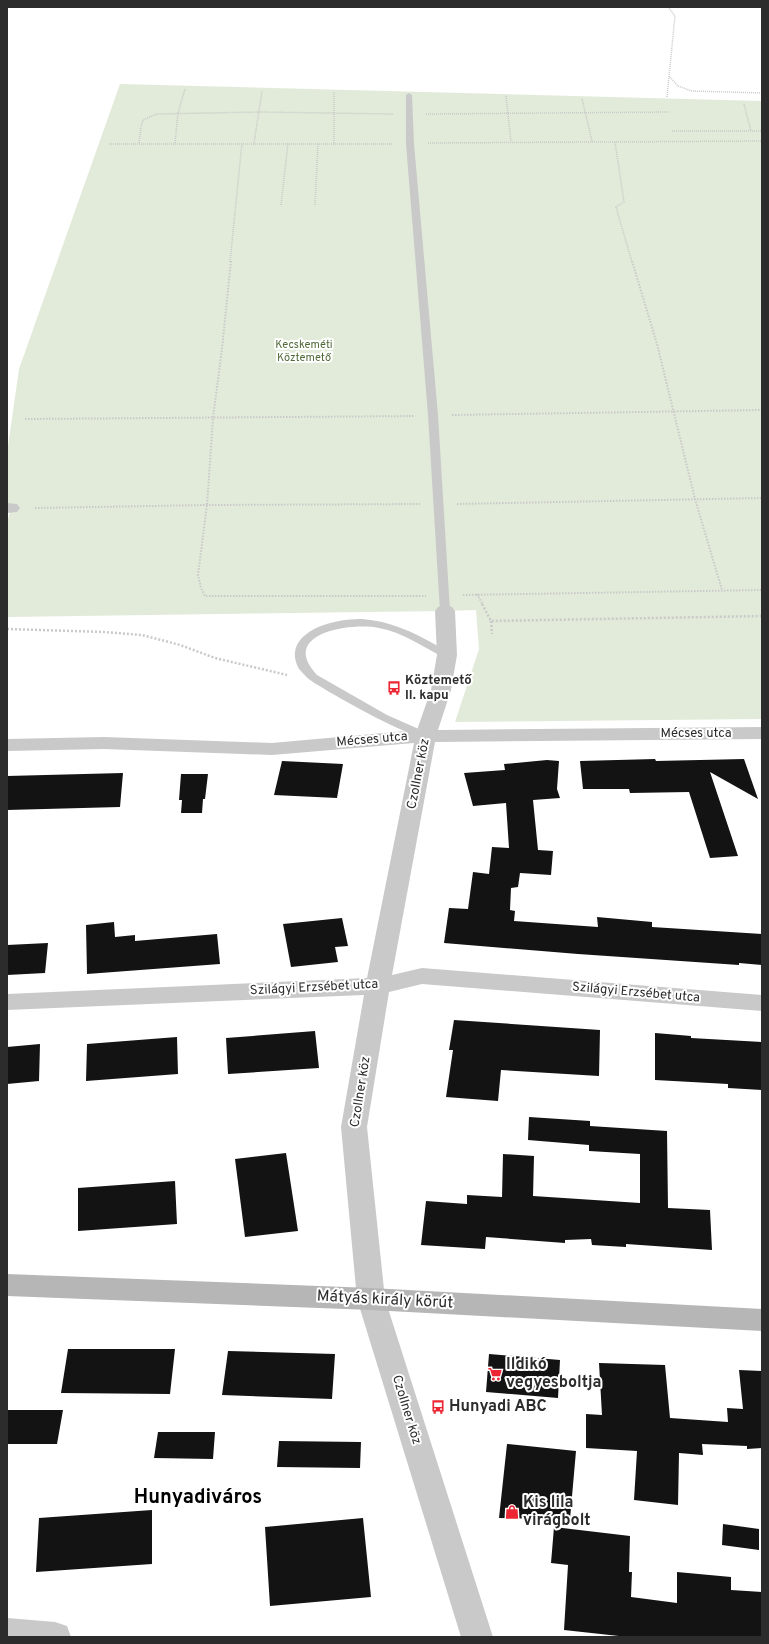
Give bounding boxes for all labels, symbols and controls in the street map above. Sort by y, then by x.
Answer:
park label: Kecskeméti Köztemető [275,338,333,365]
place label: Köztemető II. kapu [405,673,472,704]
bus stop icon: Köztemető II. kapu [386,680,402,696]
street label: Mécses utca [660,726,732,742]
street label: Mécses utca [336,729,408,751]
street label: Czollner köz [404,737,434,811]
street label: Szilágyi Erzsébet utca [250,977,378,999]
street label: Szilágyi Erzsébet utca [571,979,701,1007]
street label: Czollner köz [347,1055,375,1129]
street label: Mátyás király körút [316,1286,454,1314]
place label: Ildikó vegyesboltja [506,1355,602,1393]
supermarket icon: Ildikó vegyesboltja [487,1366,503,1382]
street label: Czollner köz [388,1373,424,1447]
place label: Hunyadi ABC [449,1397,547,1417]
bus stop icon: Hunyadi ABC [430,1399,446,1415]
district label: Hunyadiváros [134,1485,262,1511]
place label: Kis lila virágbolt [523,1493,591,1531]
shop icon: Kis lila virágbolt [504,1504,520,1520]

